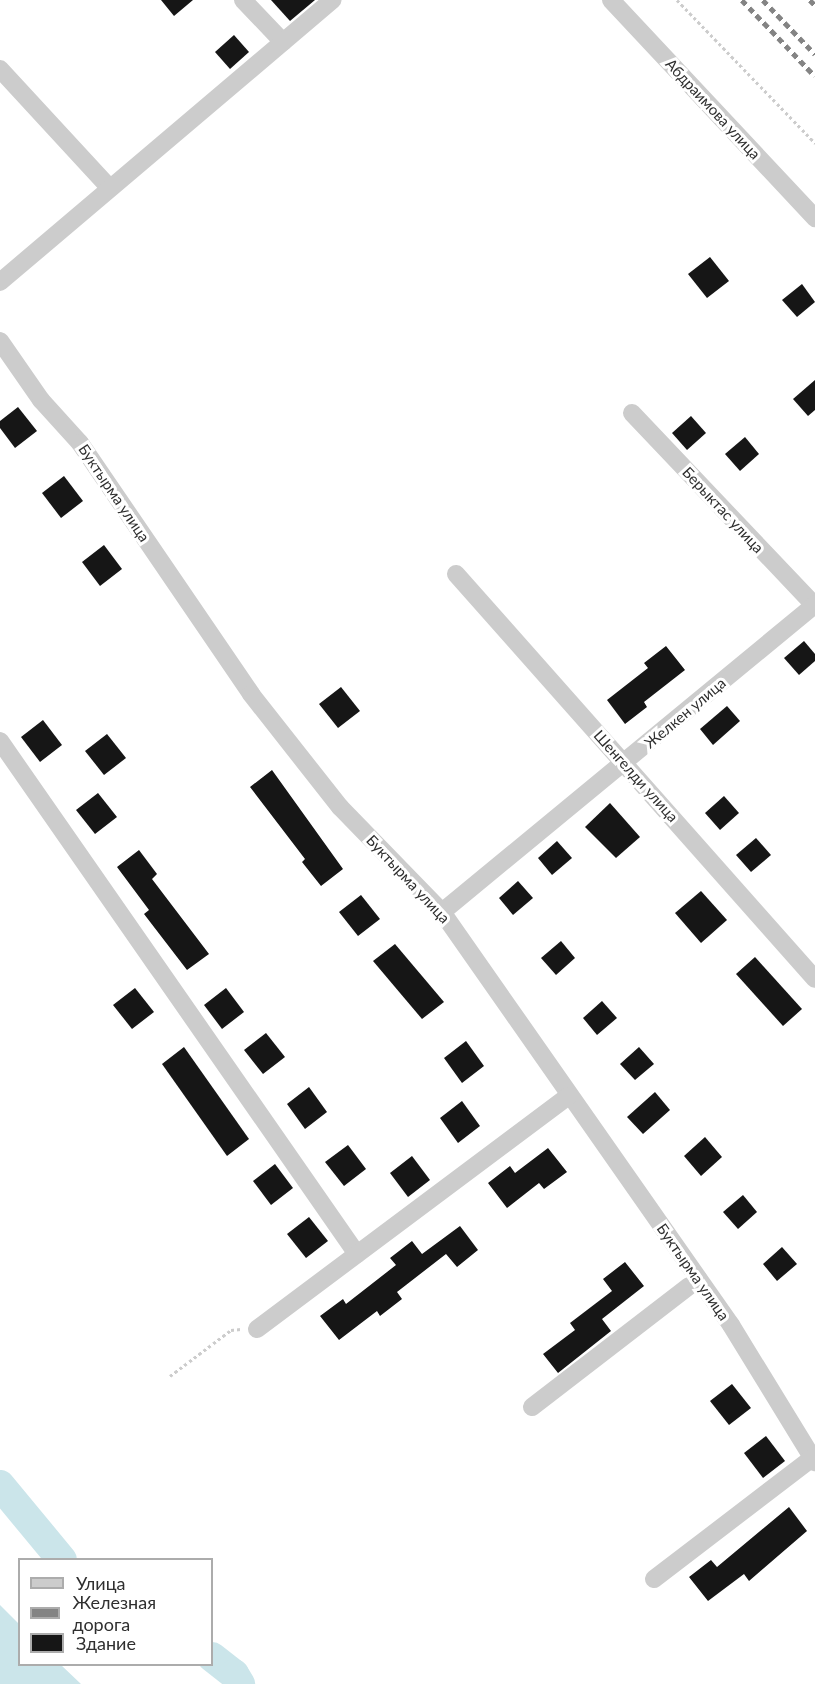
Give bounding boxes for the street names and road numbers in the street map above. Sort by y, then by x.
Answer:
street label: Абдраимова улица [662,55,764,163]
street label: Буктырма улица [75,441,153,545]
street label: Берыктас улица [679,463,767,557]
street label: Желкен улица [641,674,729,752]
street label: Шенгелди улица [590,726,682,826]
street label: Буктырма улица [363,831,453,927]
street label: Буктырма улица [653,1220,733,1324]

